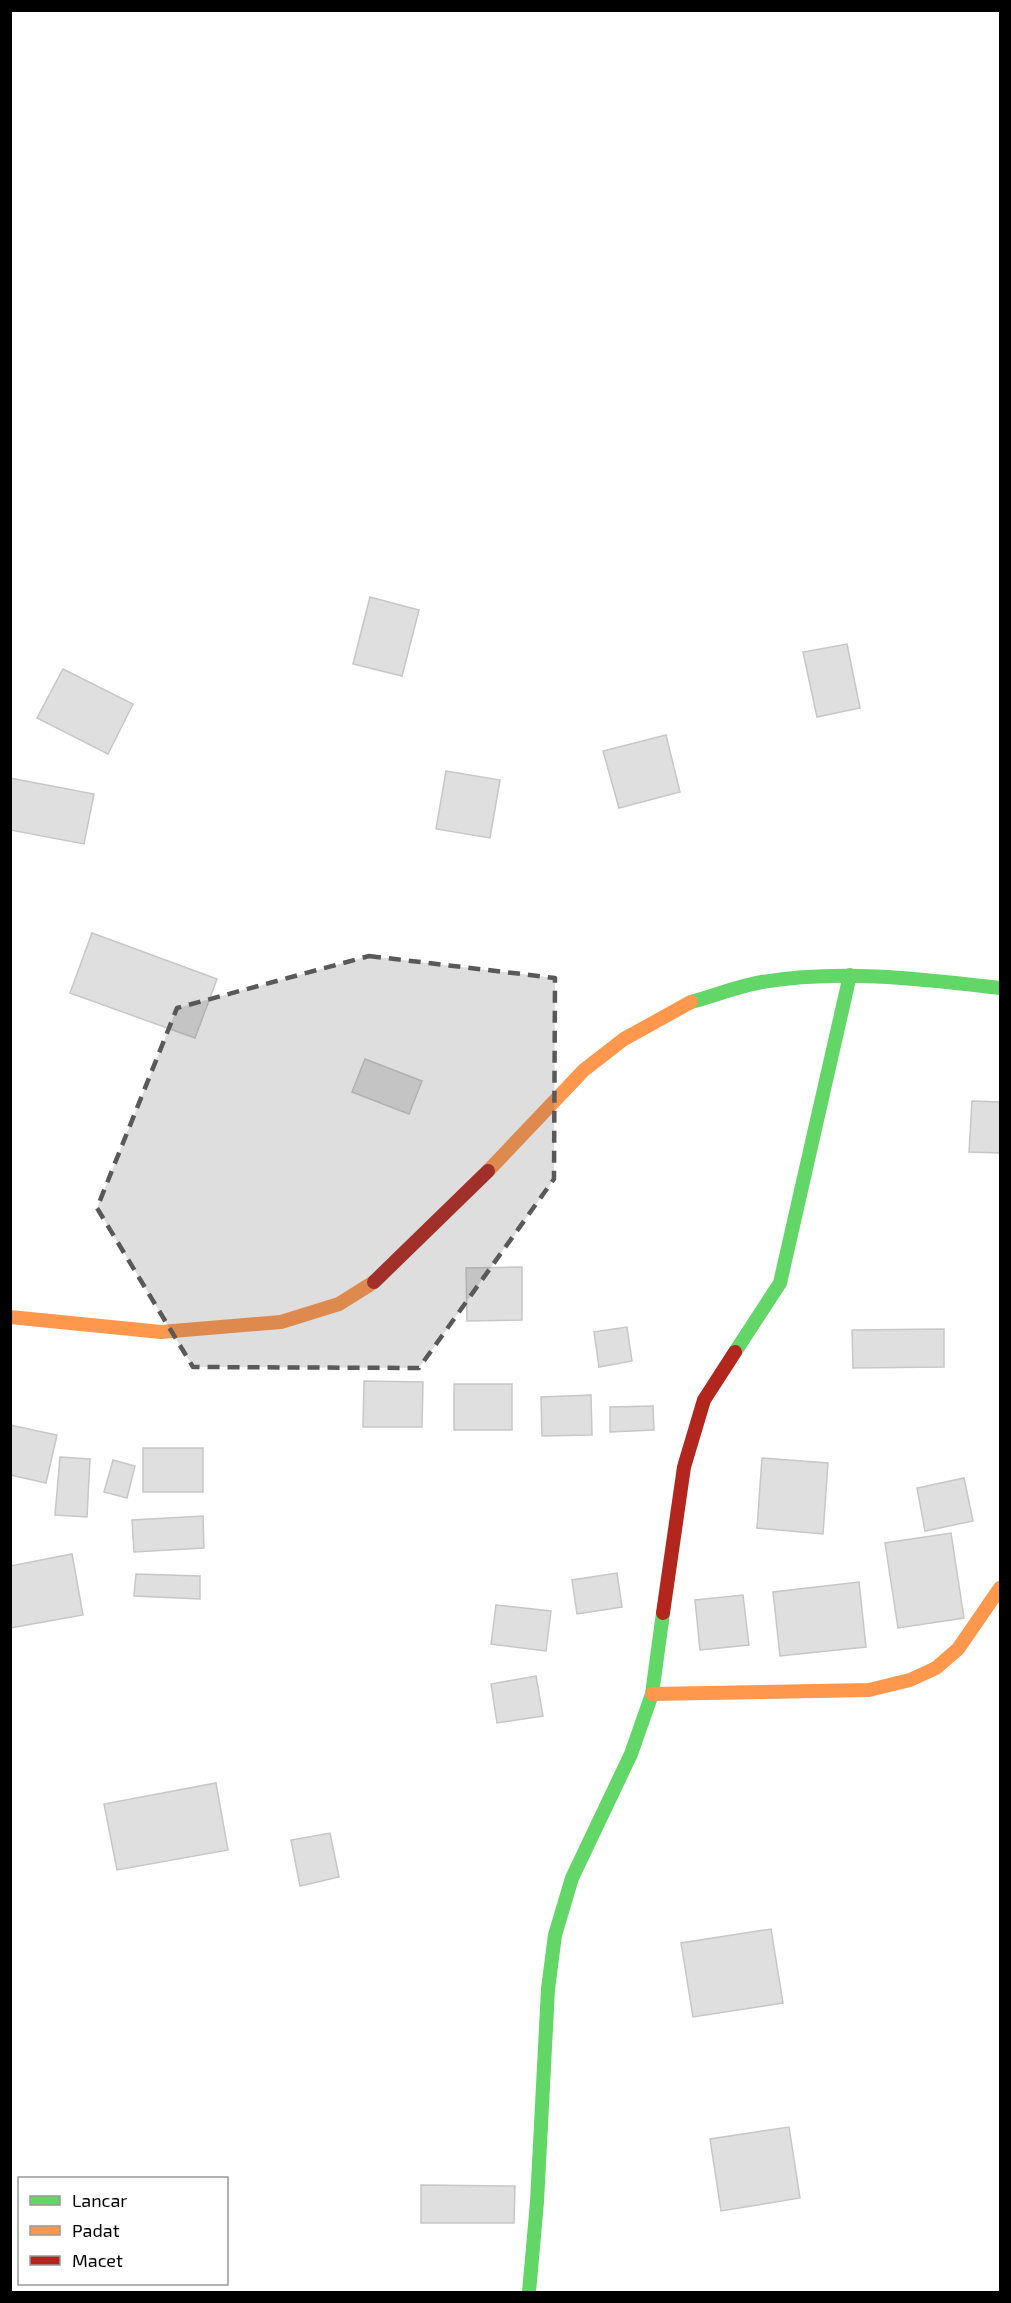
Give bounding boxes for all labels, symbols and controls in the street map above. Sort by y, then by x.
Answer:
legend [18,2177,228,2285]
text: Lancar [72,2189,128,2211]
text: Padat [72,2219,120,2241]
text: Macet [72,2249,123,2271]

